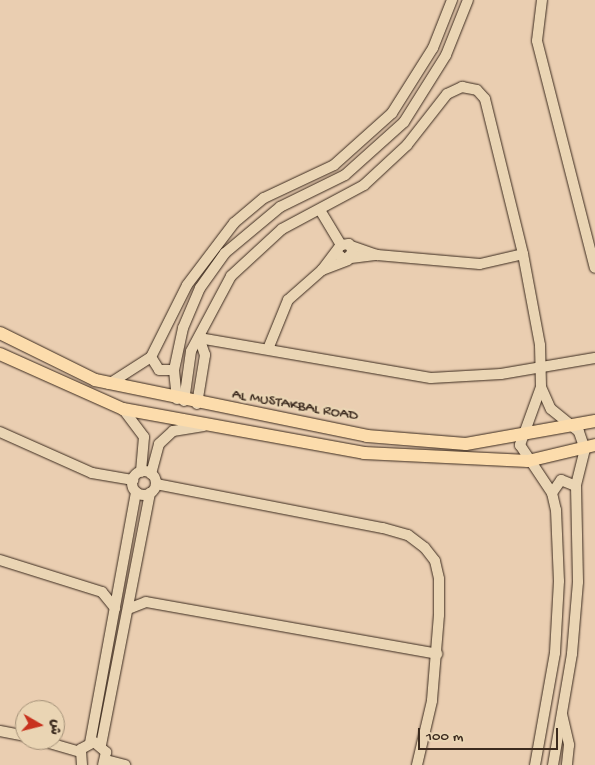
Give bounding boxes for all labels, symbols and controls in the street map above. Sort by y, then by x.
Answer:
street label: AL MUSTAKBAL ROAD [230,386,360,426]
north arrow [15,700,65,750]
text: ش [45,718,64,736]
scale bar [420,718,560,750]
text: 100 m [426,728,463,746]

